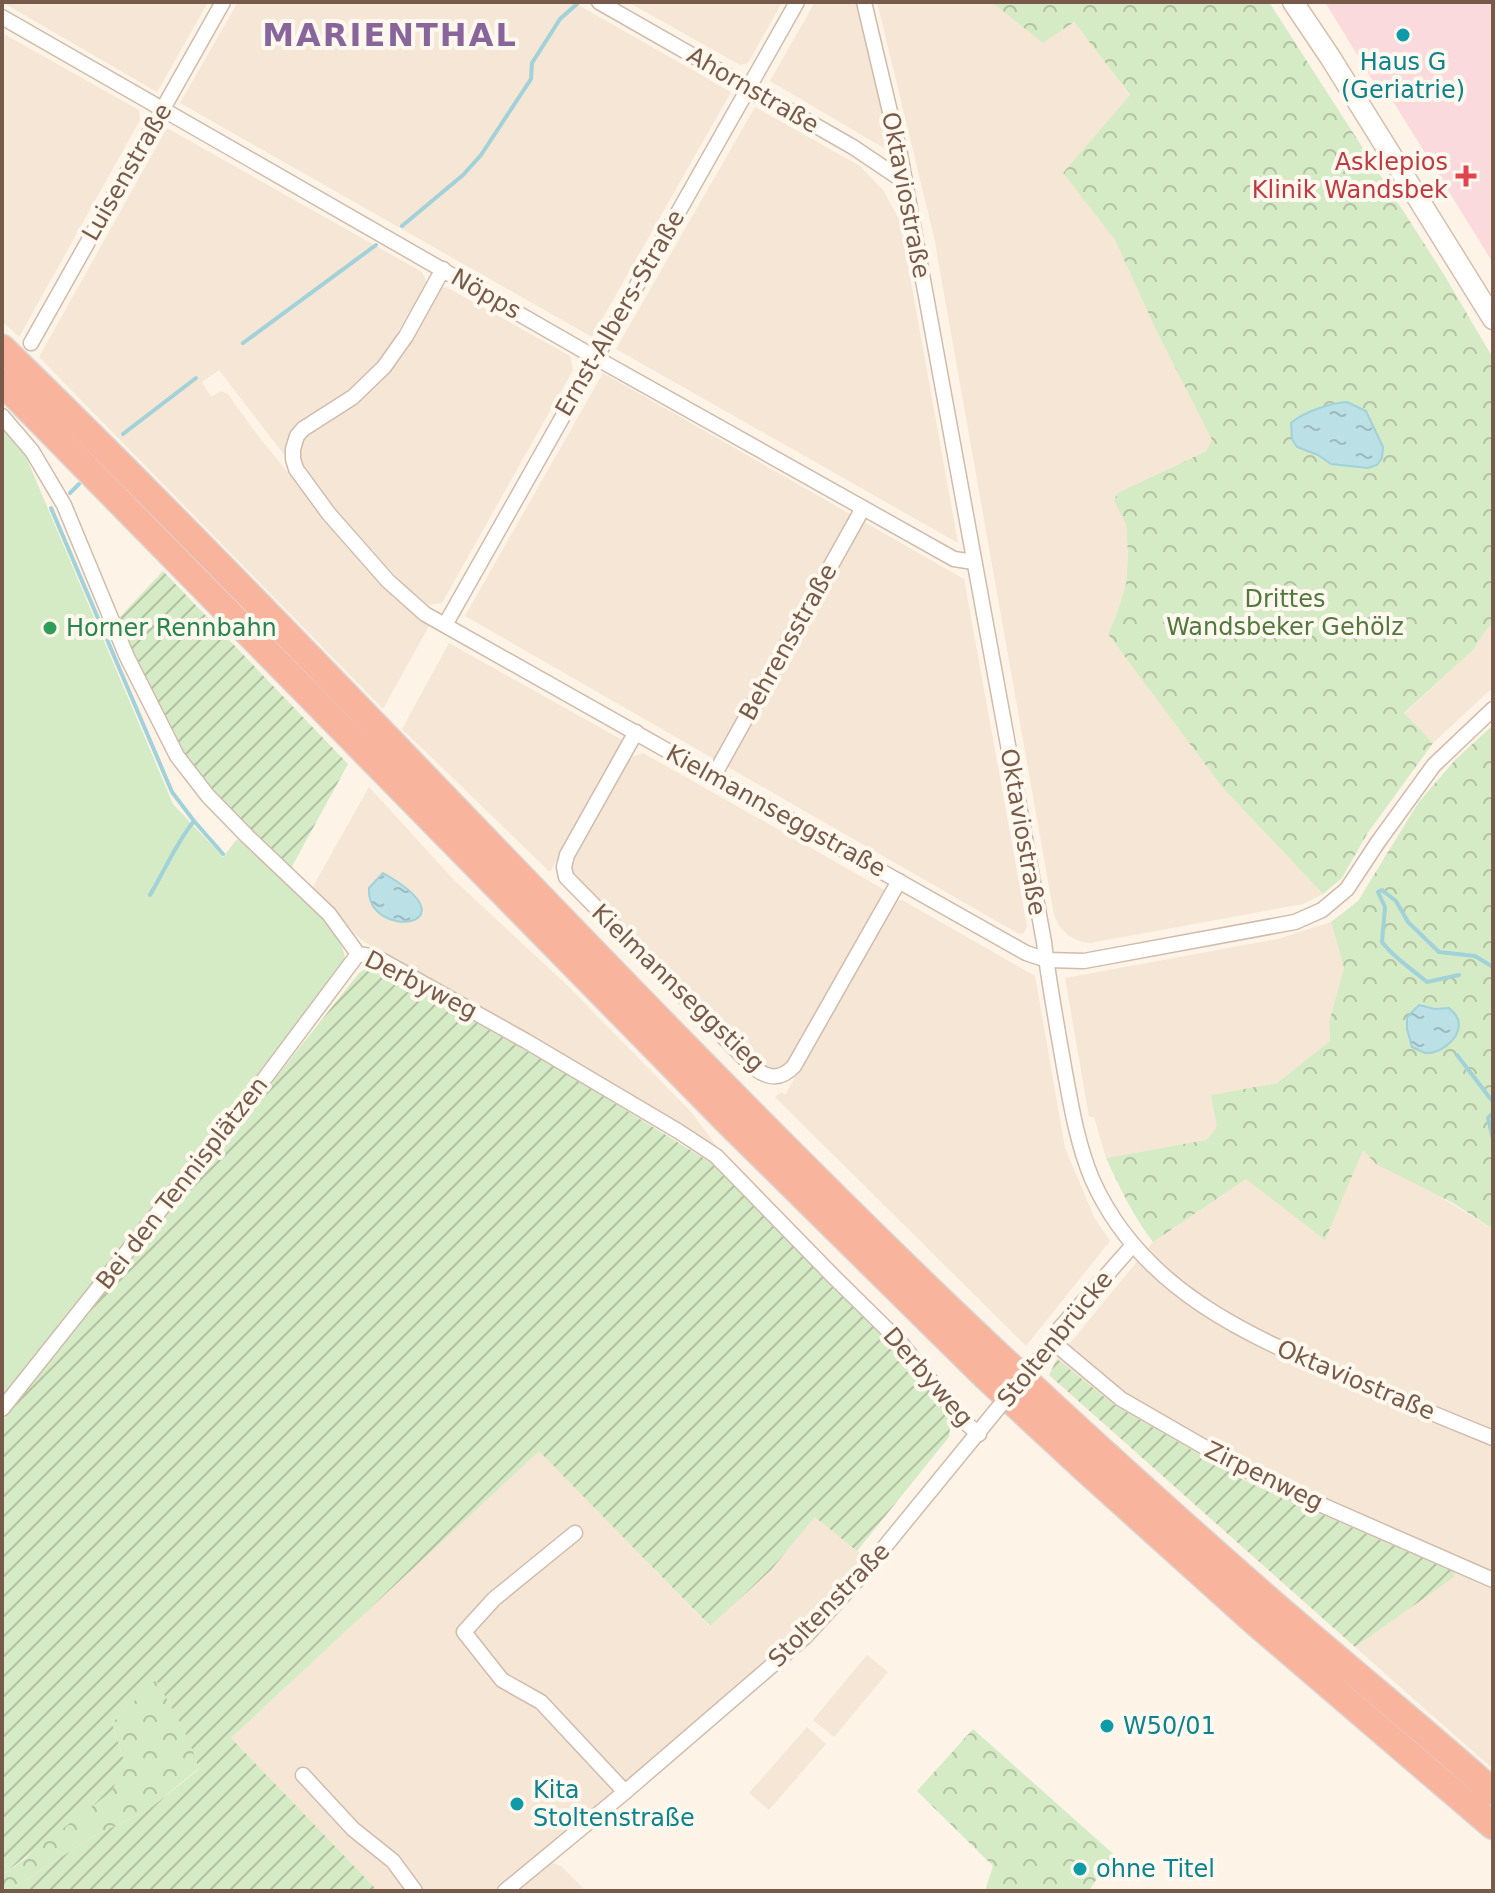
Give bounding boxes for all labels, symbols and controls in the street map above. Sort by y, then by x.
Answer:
district label: MARIENTHAL [262,16,518,54]
marker: Haus G (Geriatrie) [1394,26,1412,44]
street label: Ahornstraße [682,41,824,139]
place label: Haus G (Geriatrie) [1341,48,1465,104]
street label: Luisenstraße [76,98,178,246]
street label: Oktaviostraße [876,109,936,281]
place label: Asklepios Klinik Wandsbek [1252,148,1448,204]
marker: Asklepios Klinik Wandsbek [1455,165,1477,187]
street label: Ernst-Albers-Straße [550,205,690,421]
street label: Nöpps [446,263,526,325]
street label: Behrensstraße [733,559,843,725]
park label: Drittes Wandsbeker Gehölz [1166,585,1404,641]
place label: Horner Rennbahn [66,614,277,642]
marker: Horner Rennbahn [41,619,59,637]
street label: Kielmannseggstraße [661,739,891,883]
street label: Oktaviostraße [995,746,1051,918]
street label: Kielmannseggstieg [586,899,770,1077]
street label: Derbyweg [360,945,482,1025]
street label: Bei den Tennisplätzen [90,1071,274,1295]
street label: Stoltenbrücke [992,1265,1118,1413]
street label: Derbyweg [877,1322,979,1432]
street label: Oktaviostraße [1273,1334,1439,1426]
street label: Zirpenweg [1200,1435,1328,1517]
street label: Stoltenstraße [763,1537,895,1673]
place label: W50/01 [1123,1712,1216,1740]
marker: W50/01 [1098,1717,1116,1735]
place label: Kita Stoltenstraße [533,1776,695,1832]
marker: Kita Stoltenstraße [508,1795,526,1813]
place label: ohne Titel [1096,1855,1215,1883]
marker: ohne Titel [1071,1860,1089,1878]

